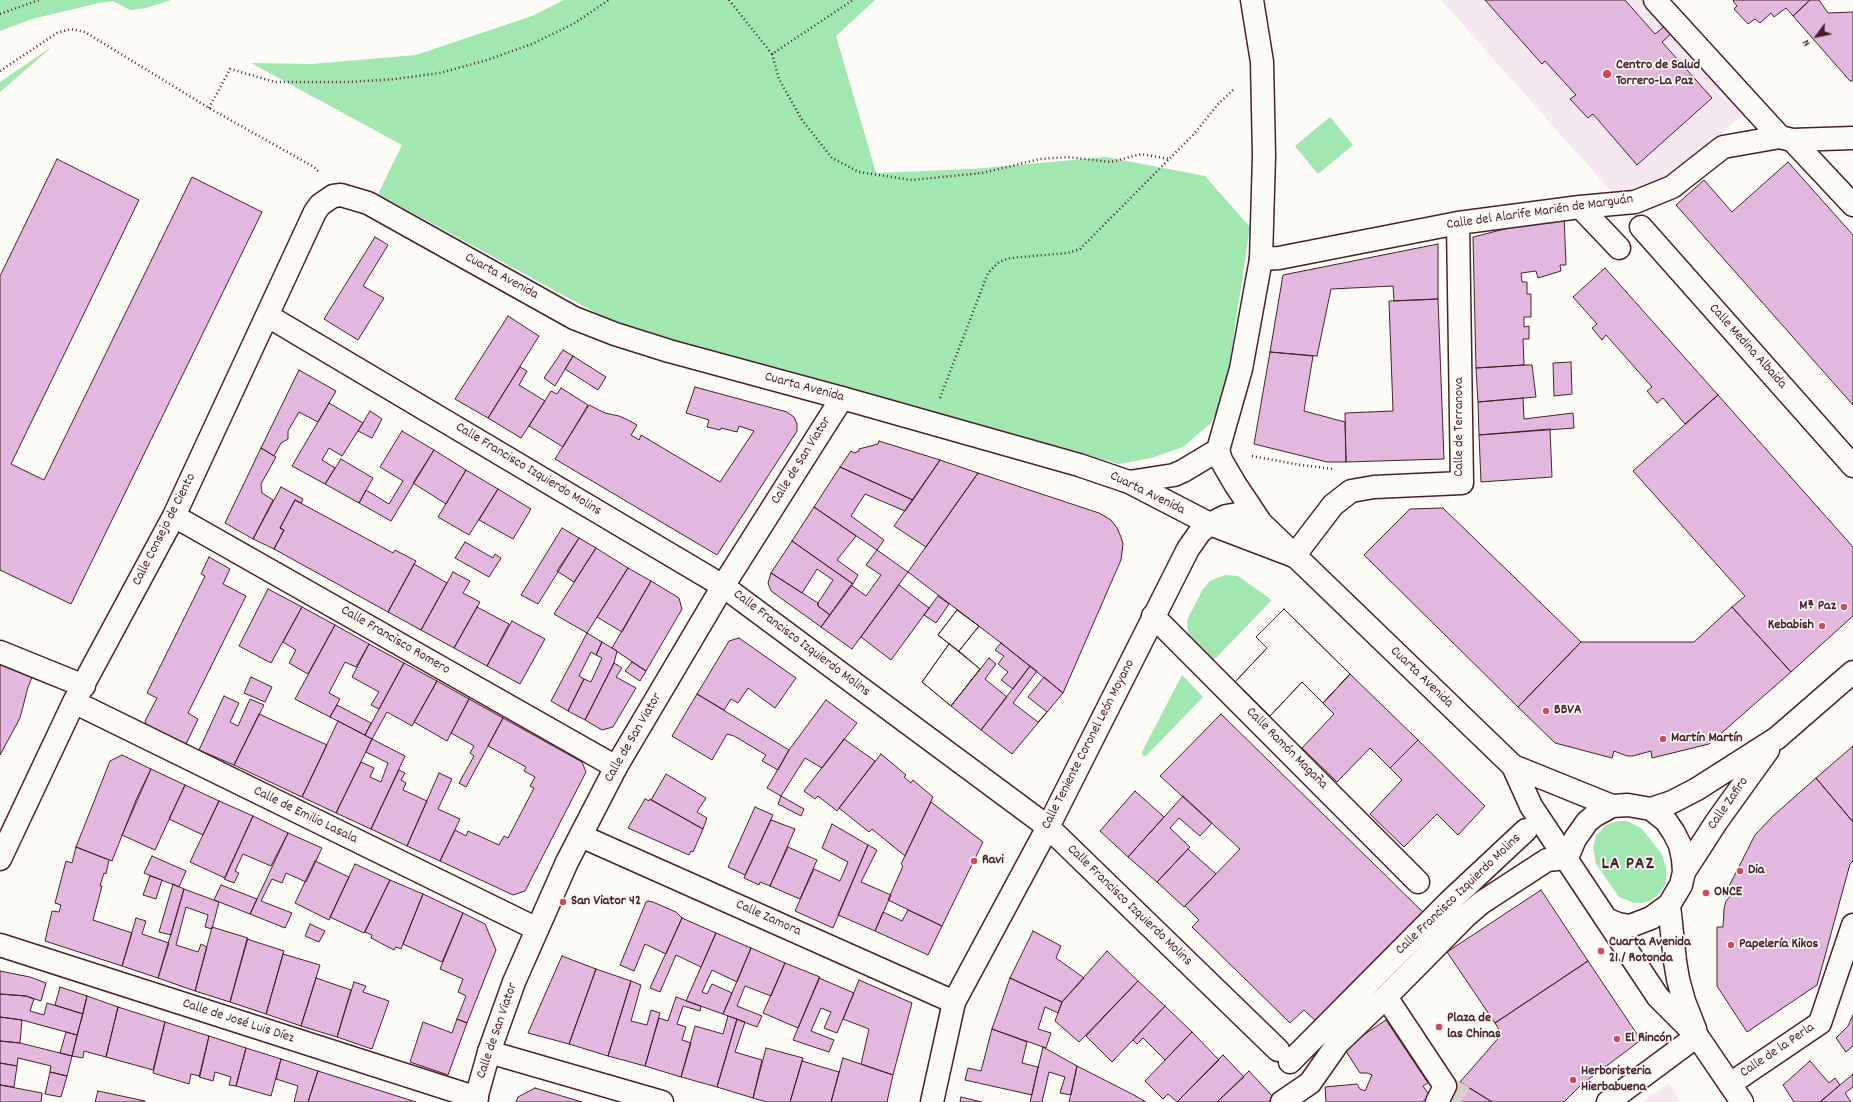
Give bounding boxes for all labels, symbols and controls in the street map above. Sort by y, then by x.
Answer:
north arrow [1797,16,1837,56]
text: N [1799,36,1815,49]
place label: Centro de Salud Torrero-La Paz [1616,58,1700,90]
marker: Centro de Salud Torrero-La Paz [1601,68,1613,80]
street label: Calle del Alarife Marién de Marguán [1446,192,1634,234]
street label: Cuarta Avenida [461,250,541,304]
street label: Calle Medina Albaida [1704,301,1790,393]
street label: Cuarta Avenida [762,369,846,407]
street label: Calle de Terranova [1452,377,1468,477]
street label: Calle de San Viator [768,414,836,508]
street label: Calle Francisco Izquierdo Molins [452,420,604,520]
street label: Cuarta Avenida [1107,469,1187,519]
street label: Calle Consejo de Ciento [129,471,201,589]
street label: Calle Francisco Izquierdo Molins [729,587,873,701]
place label: Mª Paz [1799,599,1836,615]
marker: Mª Paz [1839,602,1849,612]
street label: Calle Francisco Romero [337,603,453,679]
place label: Kebabish [1768,618,1814,634]
marker: Kebabish [1817,621,1827,631]
street label: Cuarta Avenida [1386,644,1456,712]
street label: Calle Teniente Coronel León Moyano [1039,657,1139,833]
street label: Calle de San Viator [602,690,666,786]
place label: BBVA [1554,703,1582,719]
street label: Calle Ramón Magaña [1242,705,1330,793]
marker: BBVA [1541,706,1551,716]
place label: Martín Martín [1671,731,1743,747]
marker: Martín Martín [1658,734,1668,744]
street label: Calle Zafiro [1705,775,1753,833]
street label: Calle de Emilio Lasala [250,783,360,849]
street label: Calle Francisco Izquierdo Molins [1393,831,1525,959]
street label: Calle Francisco Izquierdo Molins [1063,842,1195,970]
place label: Ravi [982,853,1004,869]
district label: LA PAZ [1601,855,1655,877]
marker: Ravi [969,856,979,866]
place label: Dia [1748,863,1764,879]
marker: Dia [1735,866,1745,876]
place label: ONCE [1714,885,1742,901]
marker: ONCE [1701,888,1711,898]
place label: San Viator 42 [571,894,641,910]
marker: San Viator 42 [558,897,568,907]
street label: Calle Zamora [733,897,803,941]
place label: Cuarta Avenida 21 / Rotonda [1609,935,1690,968]
place label: Papelería Kikos [1739,937,1818,953]
marker: Papelería Kikos [1726,940,1736,950]
marker: Cuarta Avenida 21 / Rotonda [1596,946,1606,956]
street label: Calle de San Viator [474,981,522,1081]
street label: Calle de José Luis Díez [180,996,296,1048]
place label: Plaza de las Chinas [1447,1011,1501,1044]
street label: Calle de la Perla [1738,1020,1818,1082]
marker: Plaza de las Chinas [1434,1022,1444,1032]
place label: El Rincón [1625,1031,1672,1047]
marker: El Rincón [1612,1034,1622,1044]
place label: Herboristeria Hierbabuena [1581,1064,1651,1096]
marker: Herboristeria Hierbabuena [1568,1075,1578,1085]

